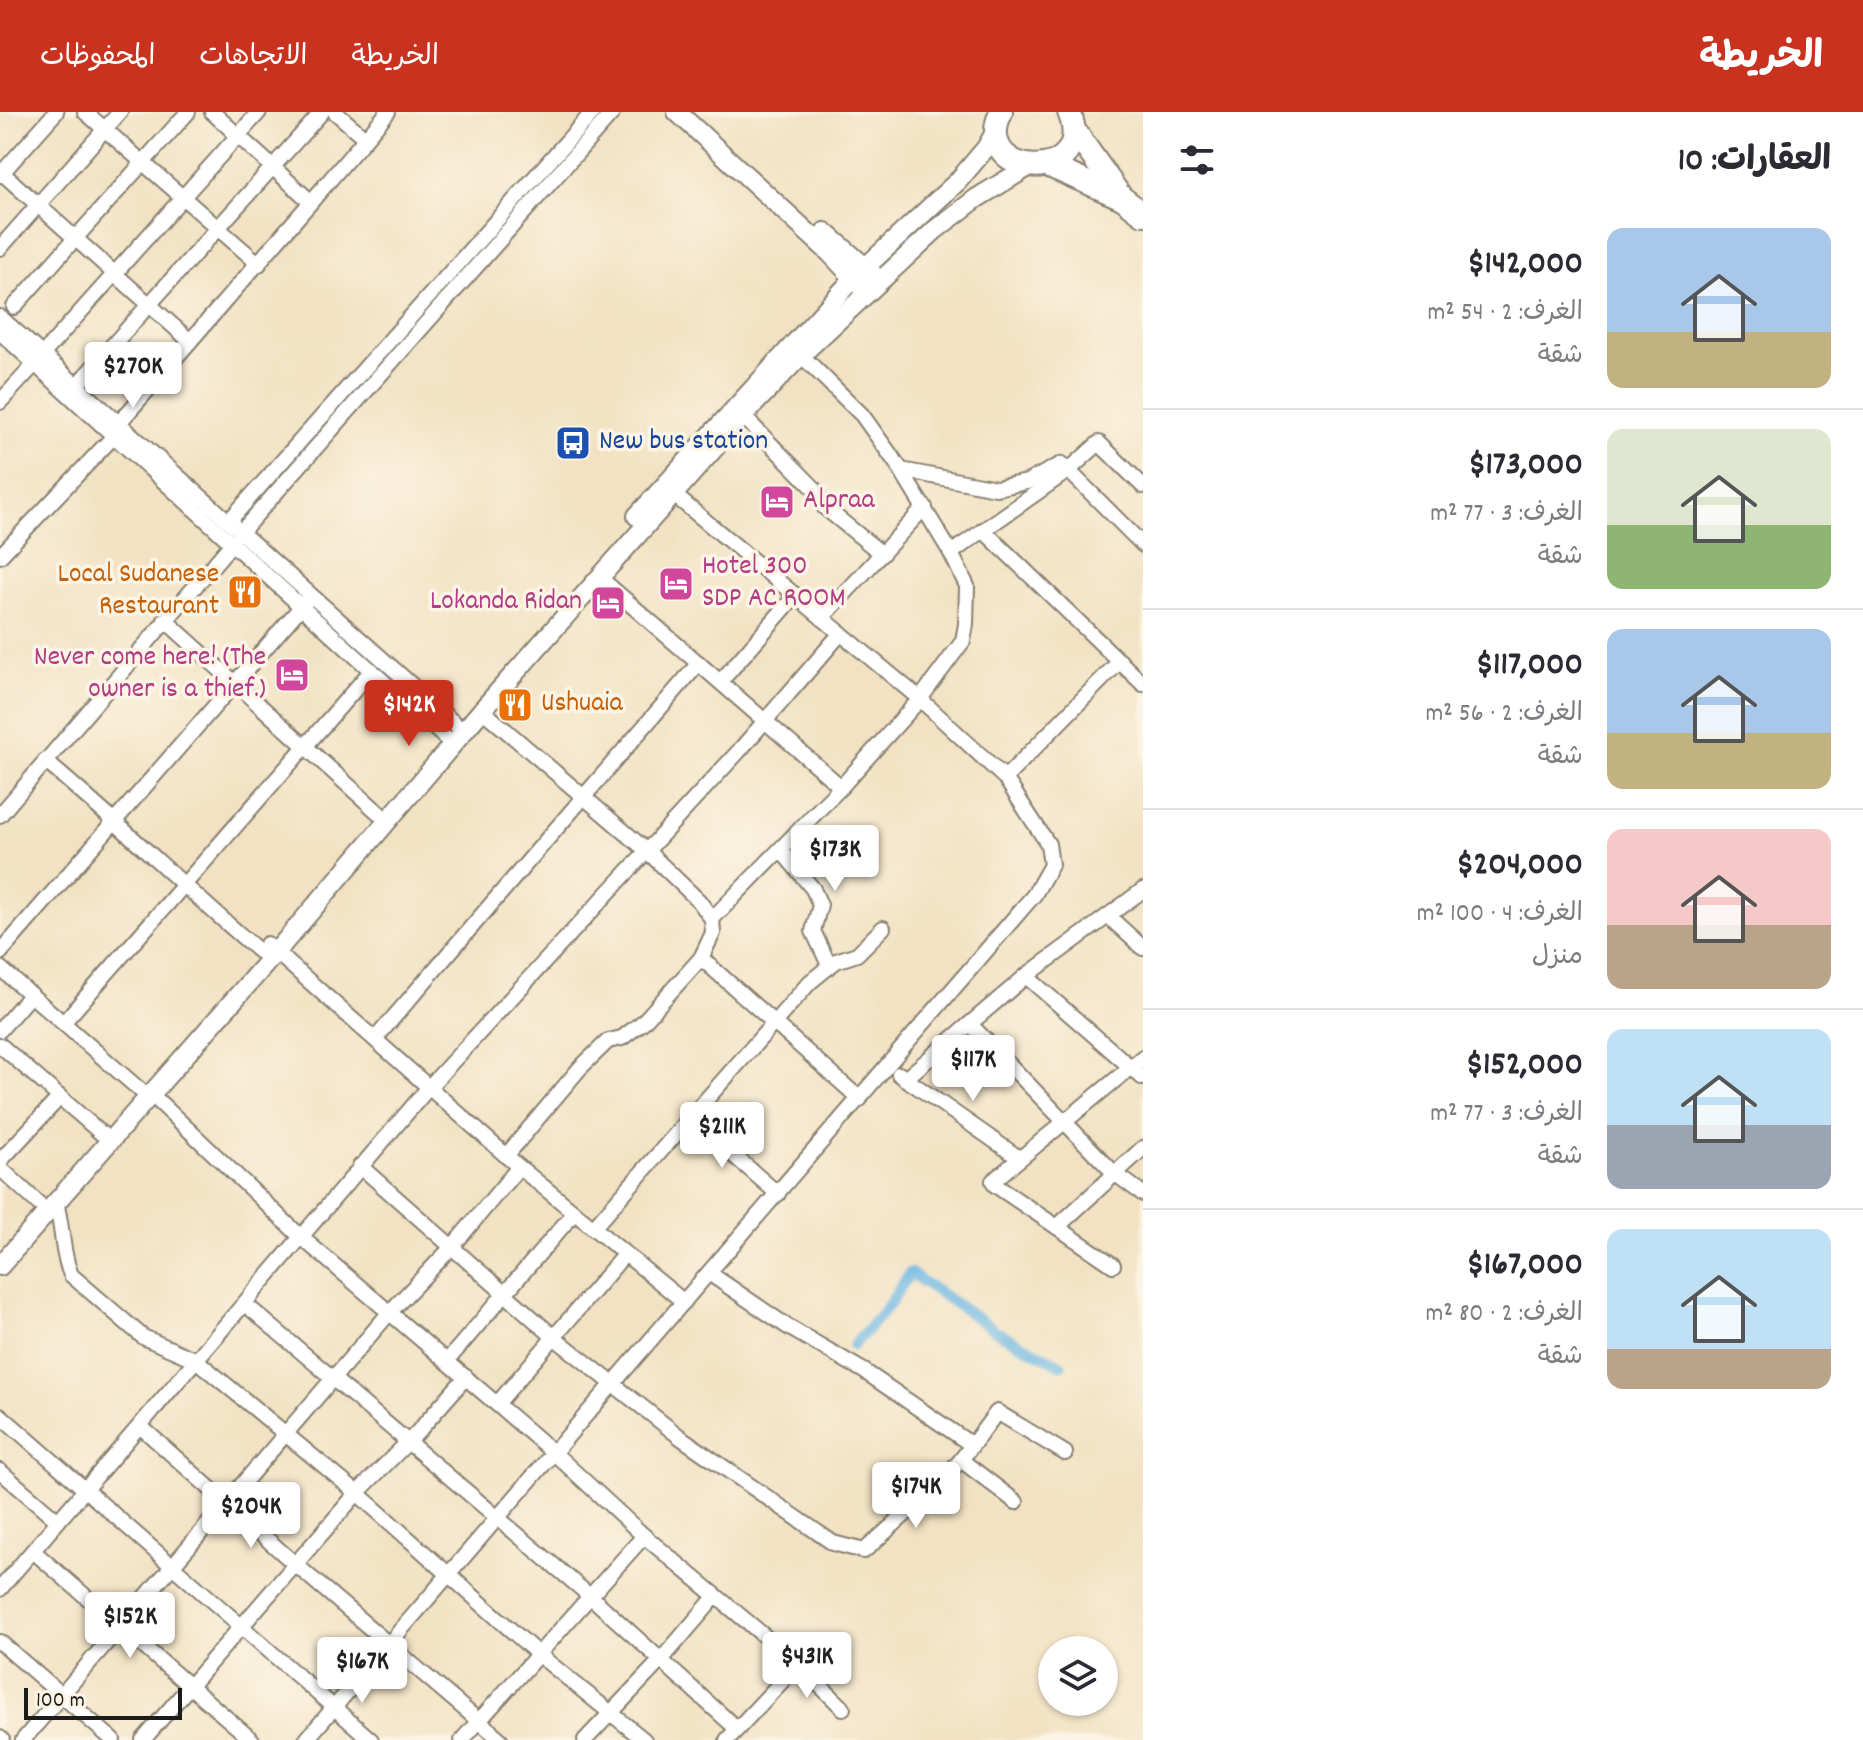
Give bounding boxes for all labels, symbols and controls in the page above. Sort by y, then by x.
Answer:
text: الخريطة [1699,32,1823,87]
text: المحفوظات [40,39,155,79]
text: الاتجاهات [199,39,307,79]
text: الخريطة [351,39,439,79]
icon: filters [1175,138,1219,182]
text: العقارات: 10 [1678,138,1831,187]
text: $142,000 [1467,241,1583,290]
icon: home [1671,260,1767,356]
text: الغرف: 2 · 54 m² [1427,295,1583,332]
text: شقة [1538,338,1583,375]
pin: $270K [77,342,189,410]
text: $270K [103,349,163,386]
place label: New bus station [599,423,768,463]
bus stop icon: New bus station [554,424,592,462]
text: $173,000 [1468,442,1583,491]
icon: home [1671,461,1767,557]
place label: Alpraa [803,482,875,522]
hotel icon: Alpraa [758,483,796,521]
text: الغرف: 3 · 77 m² [1430,496,1583,533]
text: شقة [1538,539,1583,576]
place label: Hotel 300 SDP AC ROOM [702,548,846,620]
place label: Local Sudanese Restaurant [58,556,219,628]
hotel icon: Hotel 300 SDP AC ROOM [657,565,695,603]
restaurant icon: Local Sudanese Restaurant [226,573,264,611]
place label: Lokanda Ridan [430,583,582,623]
hotel icon: Lokanda Ridan [589,584,627,622]
place label: Never come here! (The owner is a thief.) [34,639,266,711]
text: $117,000 [1476,642,1583,691]
hotel icon: Never come here! (The owner is a thief.) [273,656,311,694]
icon: home [1671,661,1767,757]
pin: $142K [353,680,465,748]
place label: Ushuaia [541,685,623,725]
restaurant icon: Ushuaia [496,686,534,724]
text: $142K [382,687,436,724]
text: الغرف: 2 · 56 m² [1425,696,1583,733]
text: شقة [1538,739,1583,776]
pin: $173K [779,825,891,893]
text: $173K [809,832,861,869]
text: $204,000 [1456,842,1583,891]
icon: home [1671,861,1767,957]
text: الغرف: 4 · 100 m² [1417,896,1583,933]
text: منزل [1532,939,1583,976]
pin: $117K [917,1035,1029,1103]
text: $117K [950,1042,996,1079]
text: $152,000 [1466,1042,1583,1091]
icon: home [1671,1061,1767,1157]
text: الغرف: 3 · 77 m² [1430,1096,1583,1133]
pin: $211K [666,1102,778,1170]
text: $211K [698,1109,746,1146]
text: شقة [1538,1139,1583,1176]
text: $167,000 [1467,1242,1583,1291]
icon: home [1671,1261,1767,1357]
text: الغرف: 2 · 80 m² [1426,1296,1583,1333]
text: شقة [1538,1339,1583,1376]
pin: $174K [860,1462,972,1530]
text: $174K [890,1469,942,1506]
pin: $204K [195,1482,307,1550]
text: $204K [220,1489,282,1526]
pin: $152K [74,1592,186,1660]
text: $152K [103,1599,157,1636]
pin: $431K [751,1632,863,1700]
map controls [1038,1636,1118,1716]
button: layers [1038,1636,1118,1716]
pin: $167K [306,1637,418,1705]
text: $431K [780,1639,834,1676]
text: $167K [335,1644,389,1681]
scale bar [24,1684,182,1720]
text: 100 m [36,1686,85,1717]

